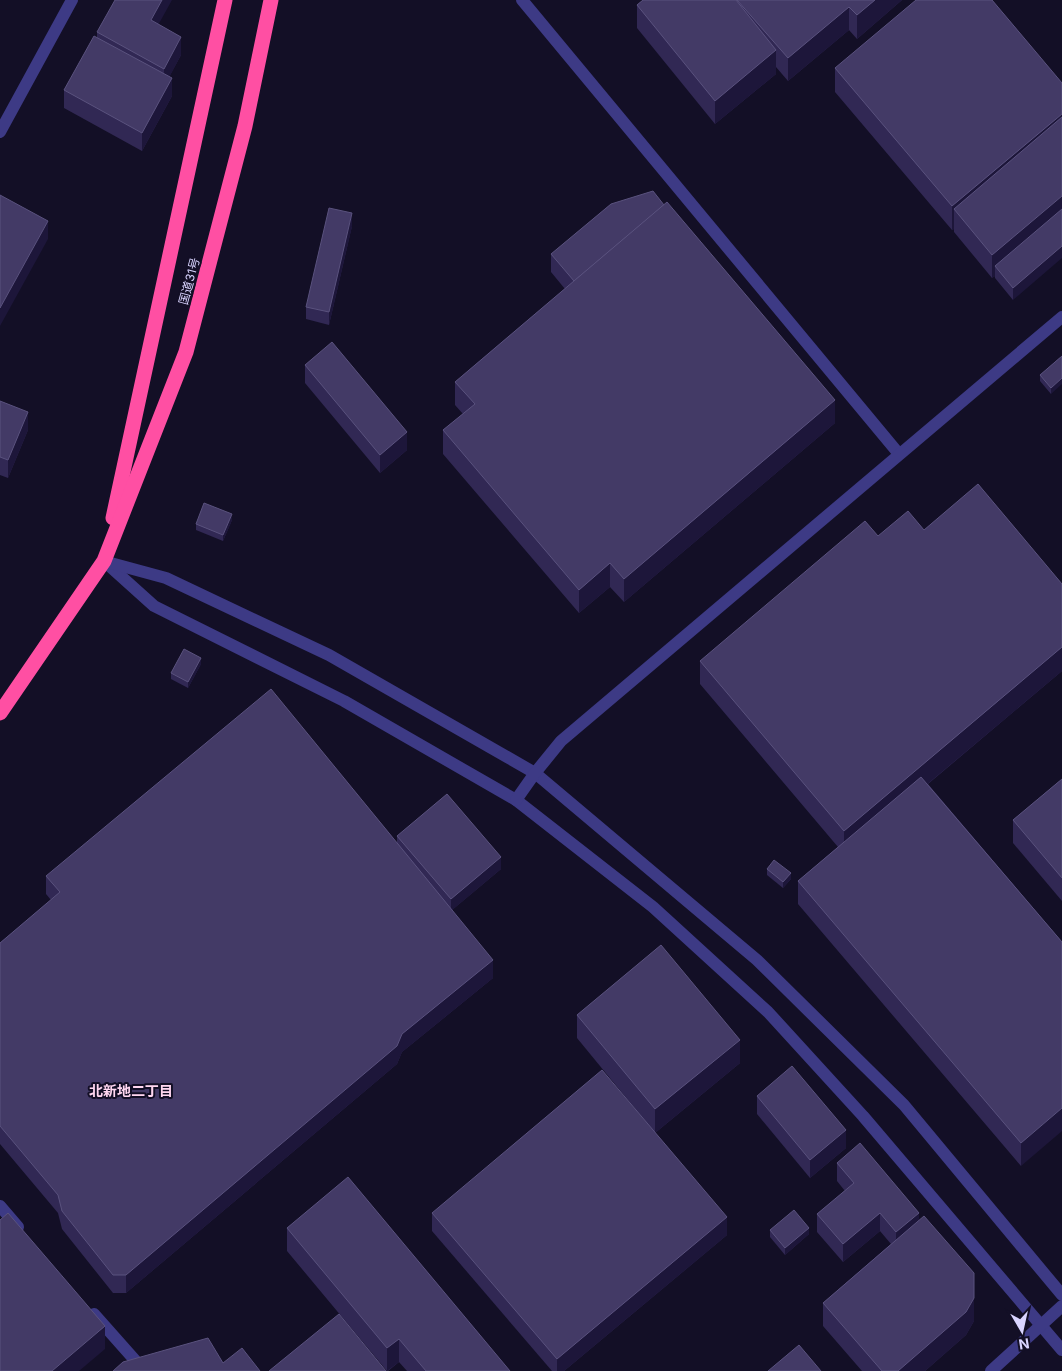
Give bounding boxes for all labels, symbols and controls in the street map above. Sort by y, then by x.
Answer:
street label: 国道31号 [176,256,202,306]
district label: 北新地二丁目 [89,1082,173,1099]
north arrow [997,1306,1047,1356]
text: N [1018,1335,1031,1354]

